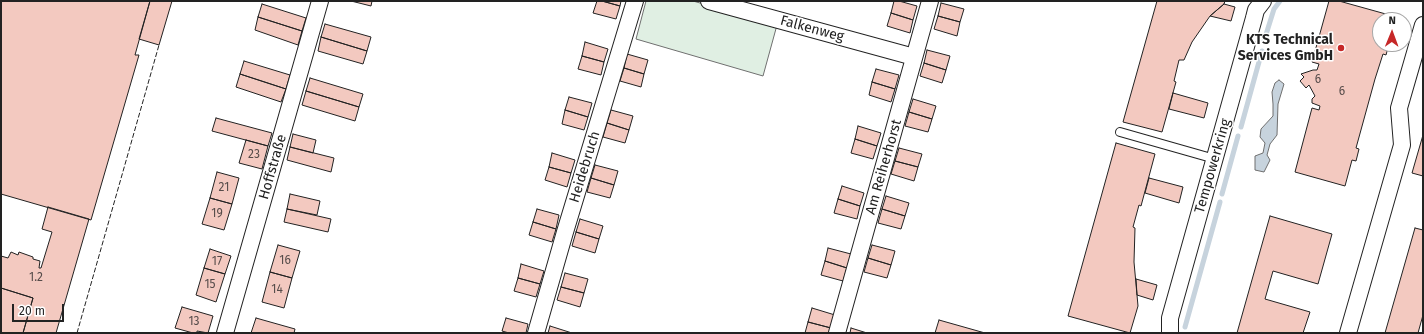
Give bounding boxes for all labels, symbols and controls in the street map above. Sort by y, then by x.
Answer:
street label: Falkenweg [778,12,846,46]
north arrow [1372,12,1412,52]
text: N [1388,14,1396,27]
place label: KTS Technical Services GmbH [1238,32,1333,64]
marker: KTS Technical Services GmbH [1336,43,1346,53]
house number: 6 [1315,73,1321,87]
house number: 6 [1339,85,1345,99]
street label: Tempowerkring [1191,117,1235,215]
street label: Am Reiherhorst [862,118,906,216]
street label: Heidebruch [566,129,604,205]
street label: Hoffstraße [256,132,290,202]
house number: 23 [248,148,260,162]
house number: 21 [219,181,229,195]
house number: 19 [211,207,223,221]
house number: 16 [279,254,291,268]
house number: 17 [212,255,222,269]
house number: 1.2 [29,271,43,285]
house number: 15 [204,278,216,292]
house number: 14 [271,283,283,297]
scale bar [14,296,66,322]
text: 20 m [19,304,45,318]
house number: 13 [188,315,200,329]

